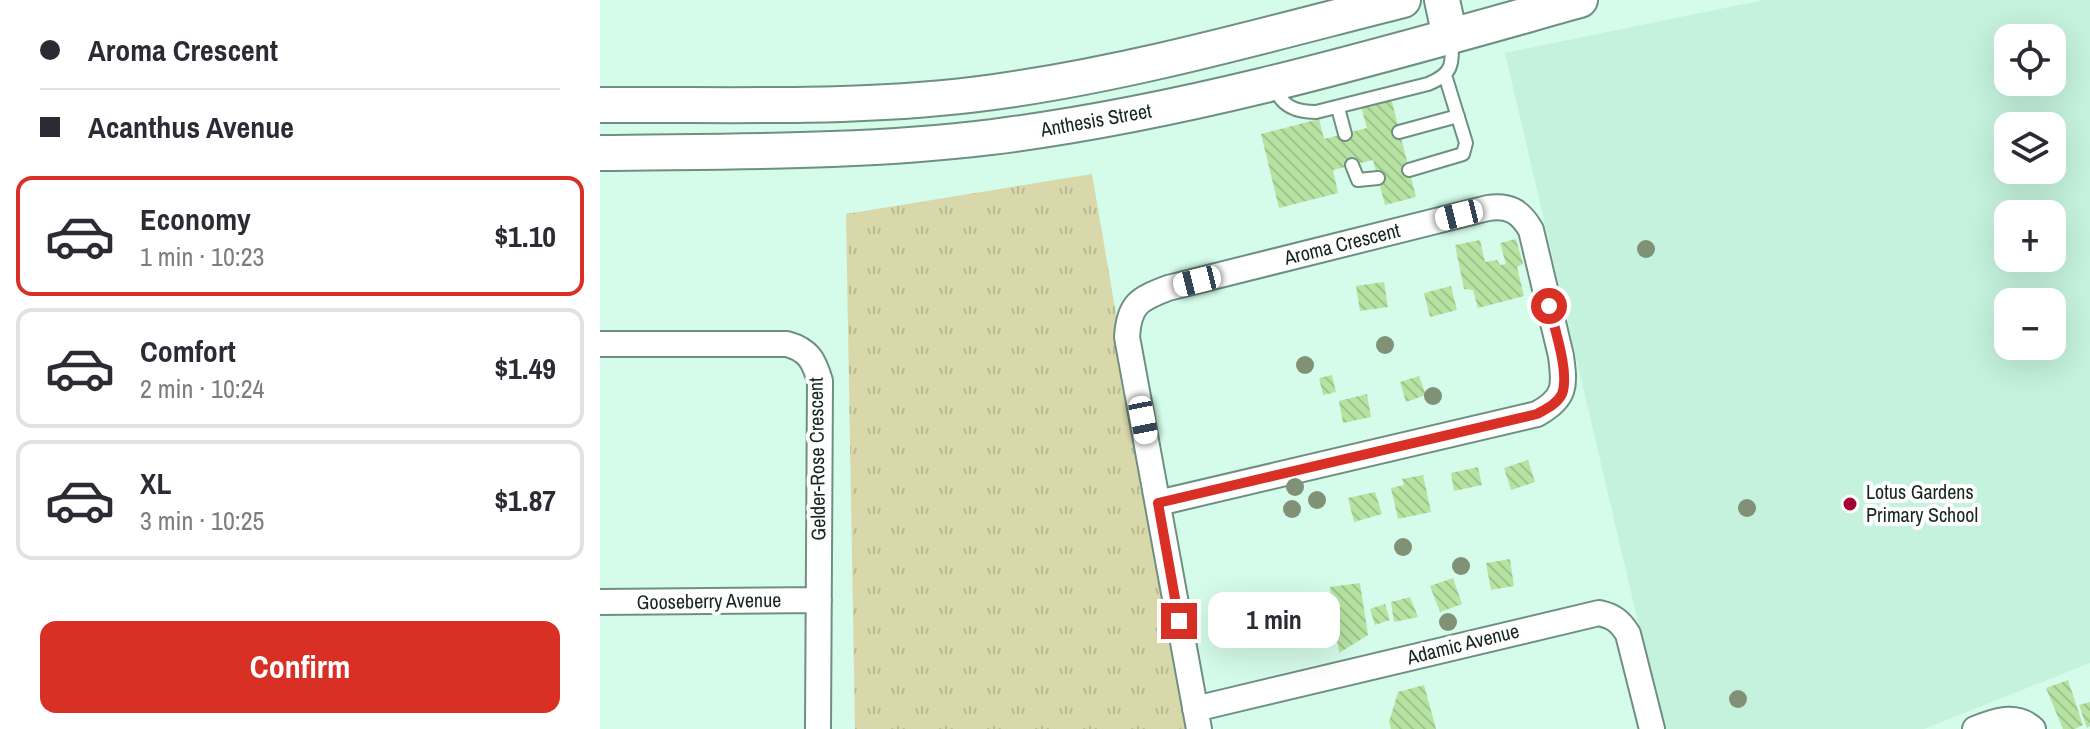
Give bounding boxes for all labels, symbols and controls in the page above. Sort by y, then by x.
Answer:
map controls [1994,24,2066,360]
button: locate [1994,24,2066,96]
text: Aroma Crescent [88,30,278,70]
street label: Anthesis Street [1037,96,1154,143]
text: Acanthus Avenue [88,107,294,147]
button: layers [1994,112,2066,184]
car [1433,198,1485,232]
text: Economy [140,199,251,239]
icon: car [44,200,116,272]
button: + [1994,200,2066,272]
text: $1.10 [494,216,556,256]
street label: Aroma Crescent [1280,216,1403,271]
text: 1 min · 10:23 [140,239,264,274]
car [1171,264,1223,298]
route start [1531,288,1567,324]
button: − [1994,288,2066,360]
text: Comfort [140,331,236,371]
icon: car [44,332,116,404]
text: $1.49 [494,348,556,388]
text: 2 min · 10:24 [140,371,264,406]
street label: Gelder-Rose Crescent [802,377,831,541]
car [1127,394,1159,446]
text: XL [140,463,171,503]
icon: car [44,464,116,536]
place label: Lotus Gardens Primary School [1866,478,1978,528]
text: $1.87 [494,480,556,520]
marker: Lotus Gardens Primary School [1841,495,1859,513]
text: 3 min · 10:25 [140,503,264,538]
street label: Gooseberry Avenue [636,586,782,615]
callout: 1 min [1207,593,1339,649]
text: 1 min [1246,602,1302,637]
route end [1161,603,1197,639]
street label: Adamic Avenue [1403,617,1522,671]
button: Confirm [40,621,560,713]

